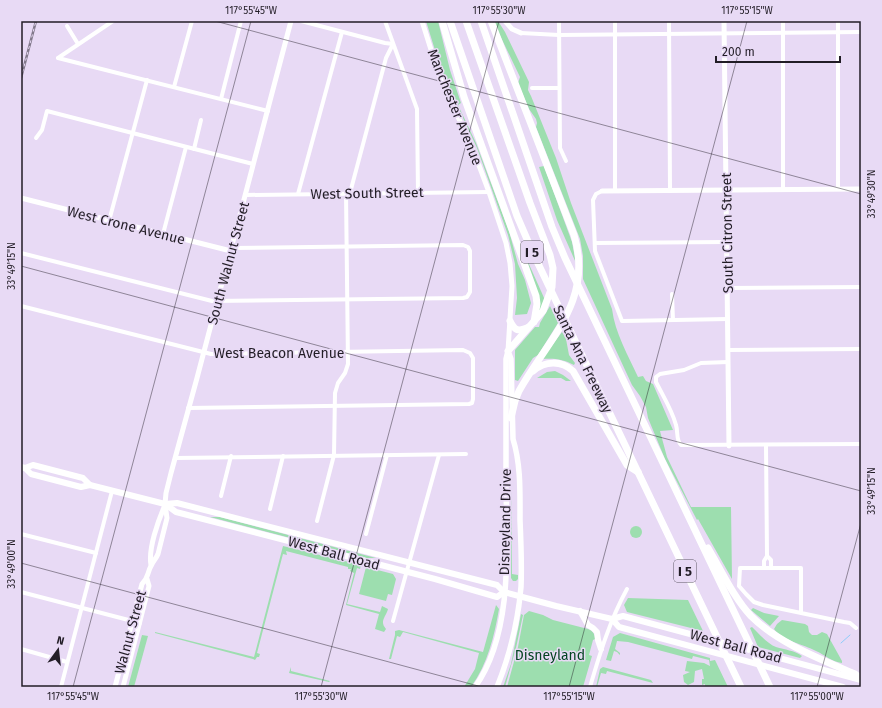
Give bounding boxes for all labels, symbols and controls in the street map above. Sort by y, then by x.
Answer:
text: 117°55'45"W [225,5,278,17]
text: 117°55'30"W [473,5,526,17]
text: 117°55'15"W [721,5,773,17]
scale bar [716,38,840,64]
text: 200 m [722,45,755,59]
street label: Manchester Avenue [423,47,486,168]
text: 33°49'30"N [866,169,878,219]
street label: South Citron Street [718,172,737,294]
street label: West South Street [310,184,425,203]
street label: South Walnut Street [204,199,253,327]
street label: West Crone Avenue [65,203,187,248]
road number: I 5 [521,241,543,263]
text: 33°49'15"N [6,242,18,290]
street label: Santa Ana Freeway [549,302,616,416]
street label: West Beacon Avenue [214,345,344,362]
text: 33°49'15"N [866,467,878,515]
street label: Disneyland Drive [496,468,515,576]
street label: West Ball Road [286,533,382,574]
text: 33°49'00"N [6,539,18,589]
road number: I 5 [674,560,696,582]
street label: Walnut Street [111,588,150,676]
street label: West Ball Road [688,626,784,667]
north arrow [38,630,78,670]
text: N [55,634,66,648]
park label: Disneyland [515,647,585,664]
text: 117°55'45"W [47,691,100,703]
text: 117°55'30"W [295,691,348,703]
text: 117°55'15"W [543,691,595,703]
text: 117°55'00"W [790,691,844,703]

